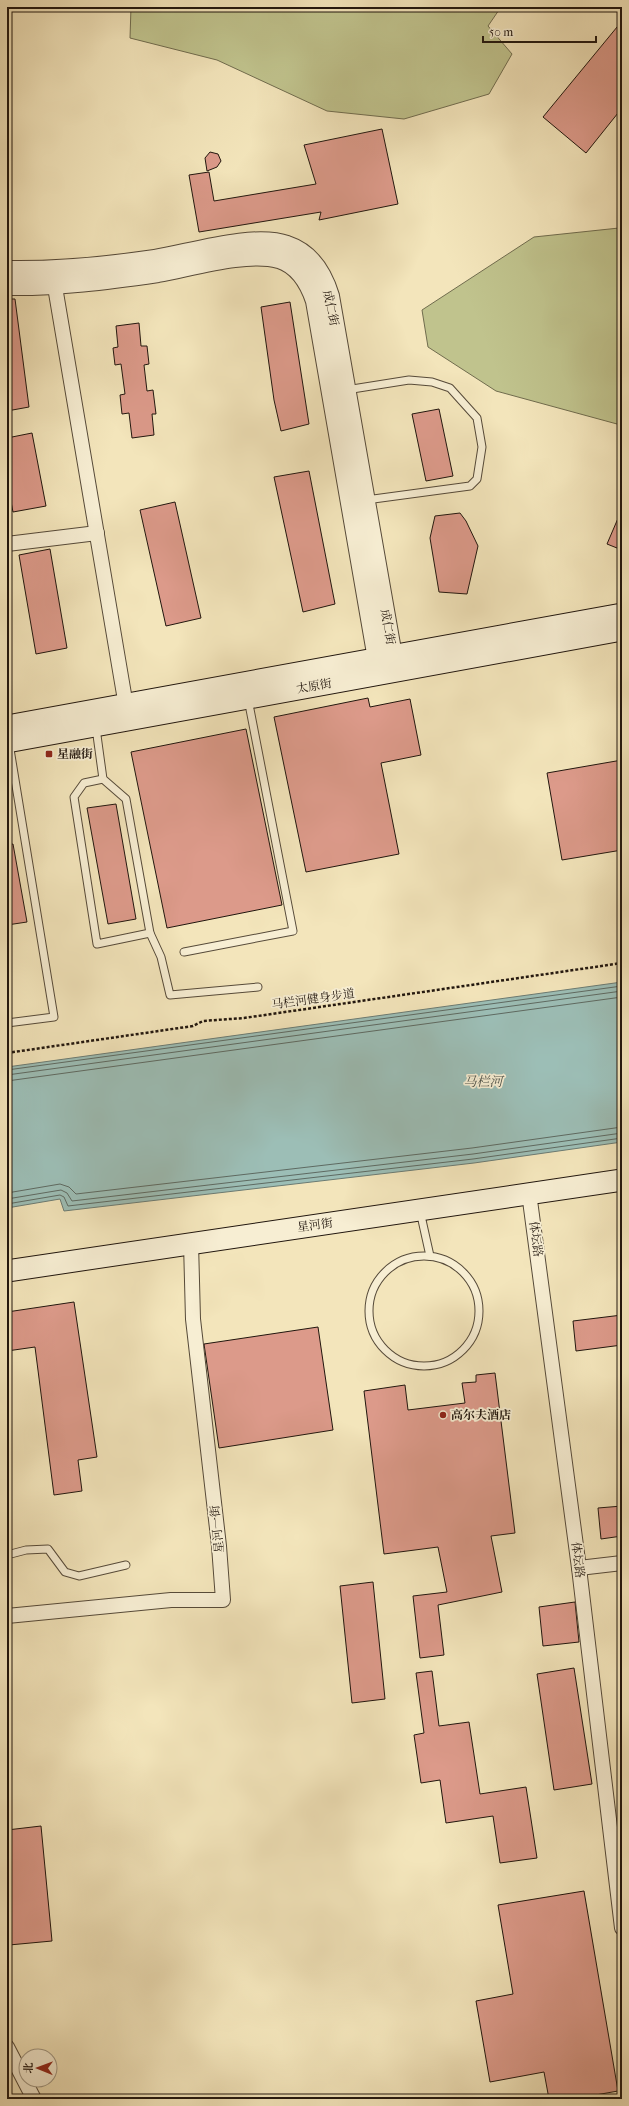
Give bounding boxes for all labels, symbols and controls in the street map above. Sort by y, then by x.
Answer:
scale bar [483,18,596,44]
text: 50 m [489,25,513,39]
street label: 成仁街 [320,289,342,328]
street label: 成仁街 [378,608,398,647]
street label: 太原街 [295,676,334,696]
place label: 星融街 [57,747,93,761]
marker: 星融街 [44,749,54,759]
street label: 马栏河健身步道 [270,986,356,1012]
water label: 马栏河 [463,1074,504,1089]
street label: 星河街 [296,1215,335,1234]
street label: 体坛路 [527,1220,545,1258]
place label: 高尔夫酒店 [451,1408,511,1422]
marker: 高尔夫酒店 [438,1410,448,1420]
street label: 星河一街 [207,1503,226,1554]
street label: 体坛路 [569,1541,587,1579]
north arrow [18,2048,58,2088]
text: 北 [22,2062,35,2073]

